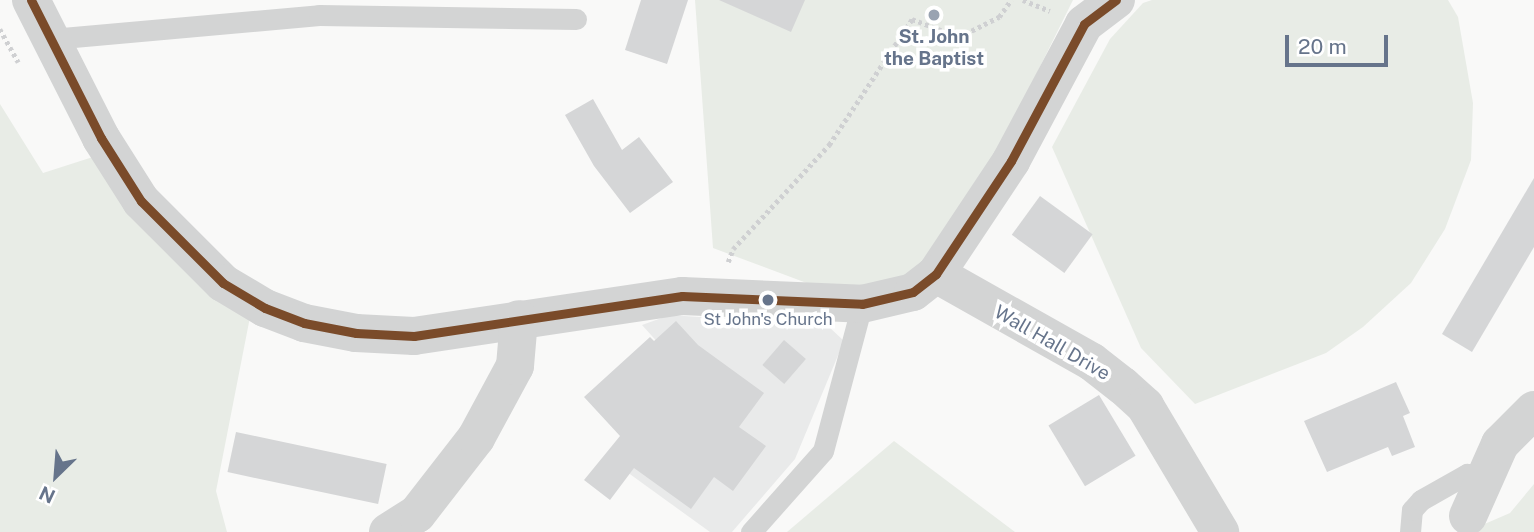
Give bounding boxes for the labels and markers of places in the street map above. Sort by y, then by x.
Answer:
marker: St. John the Baptist [926,7,942,23]
place label: St. John the Baptist [884,26,984,70]
marker: St John's Church [761,293,775,307]
place label: St John's Church [703,310,833,330]

